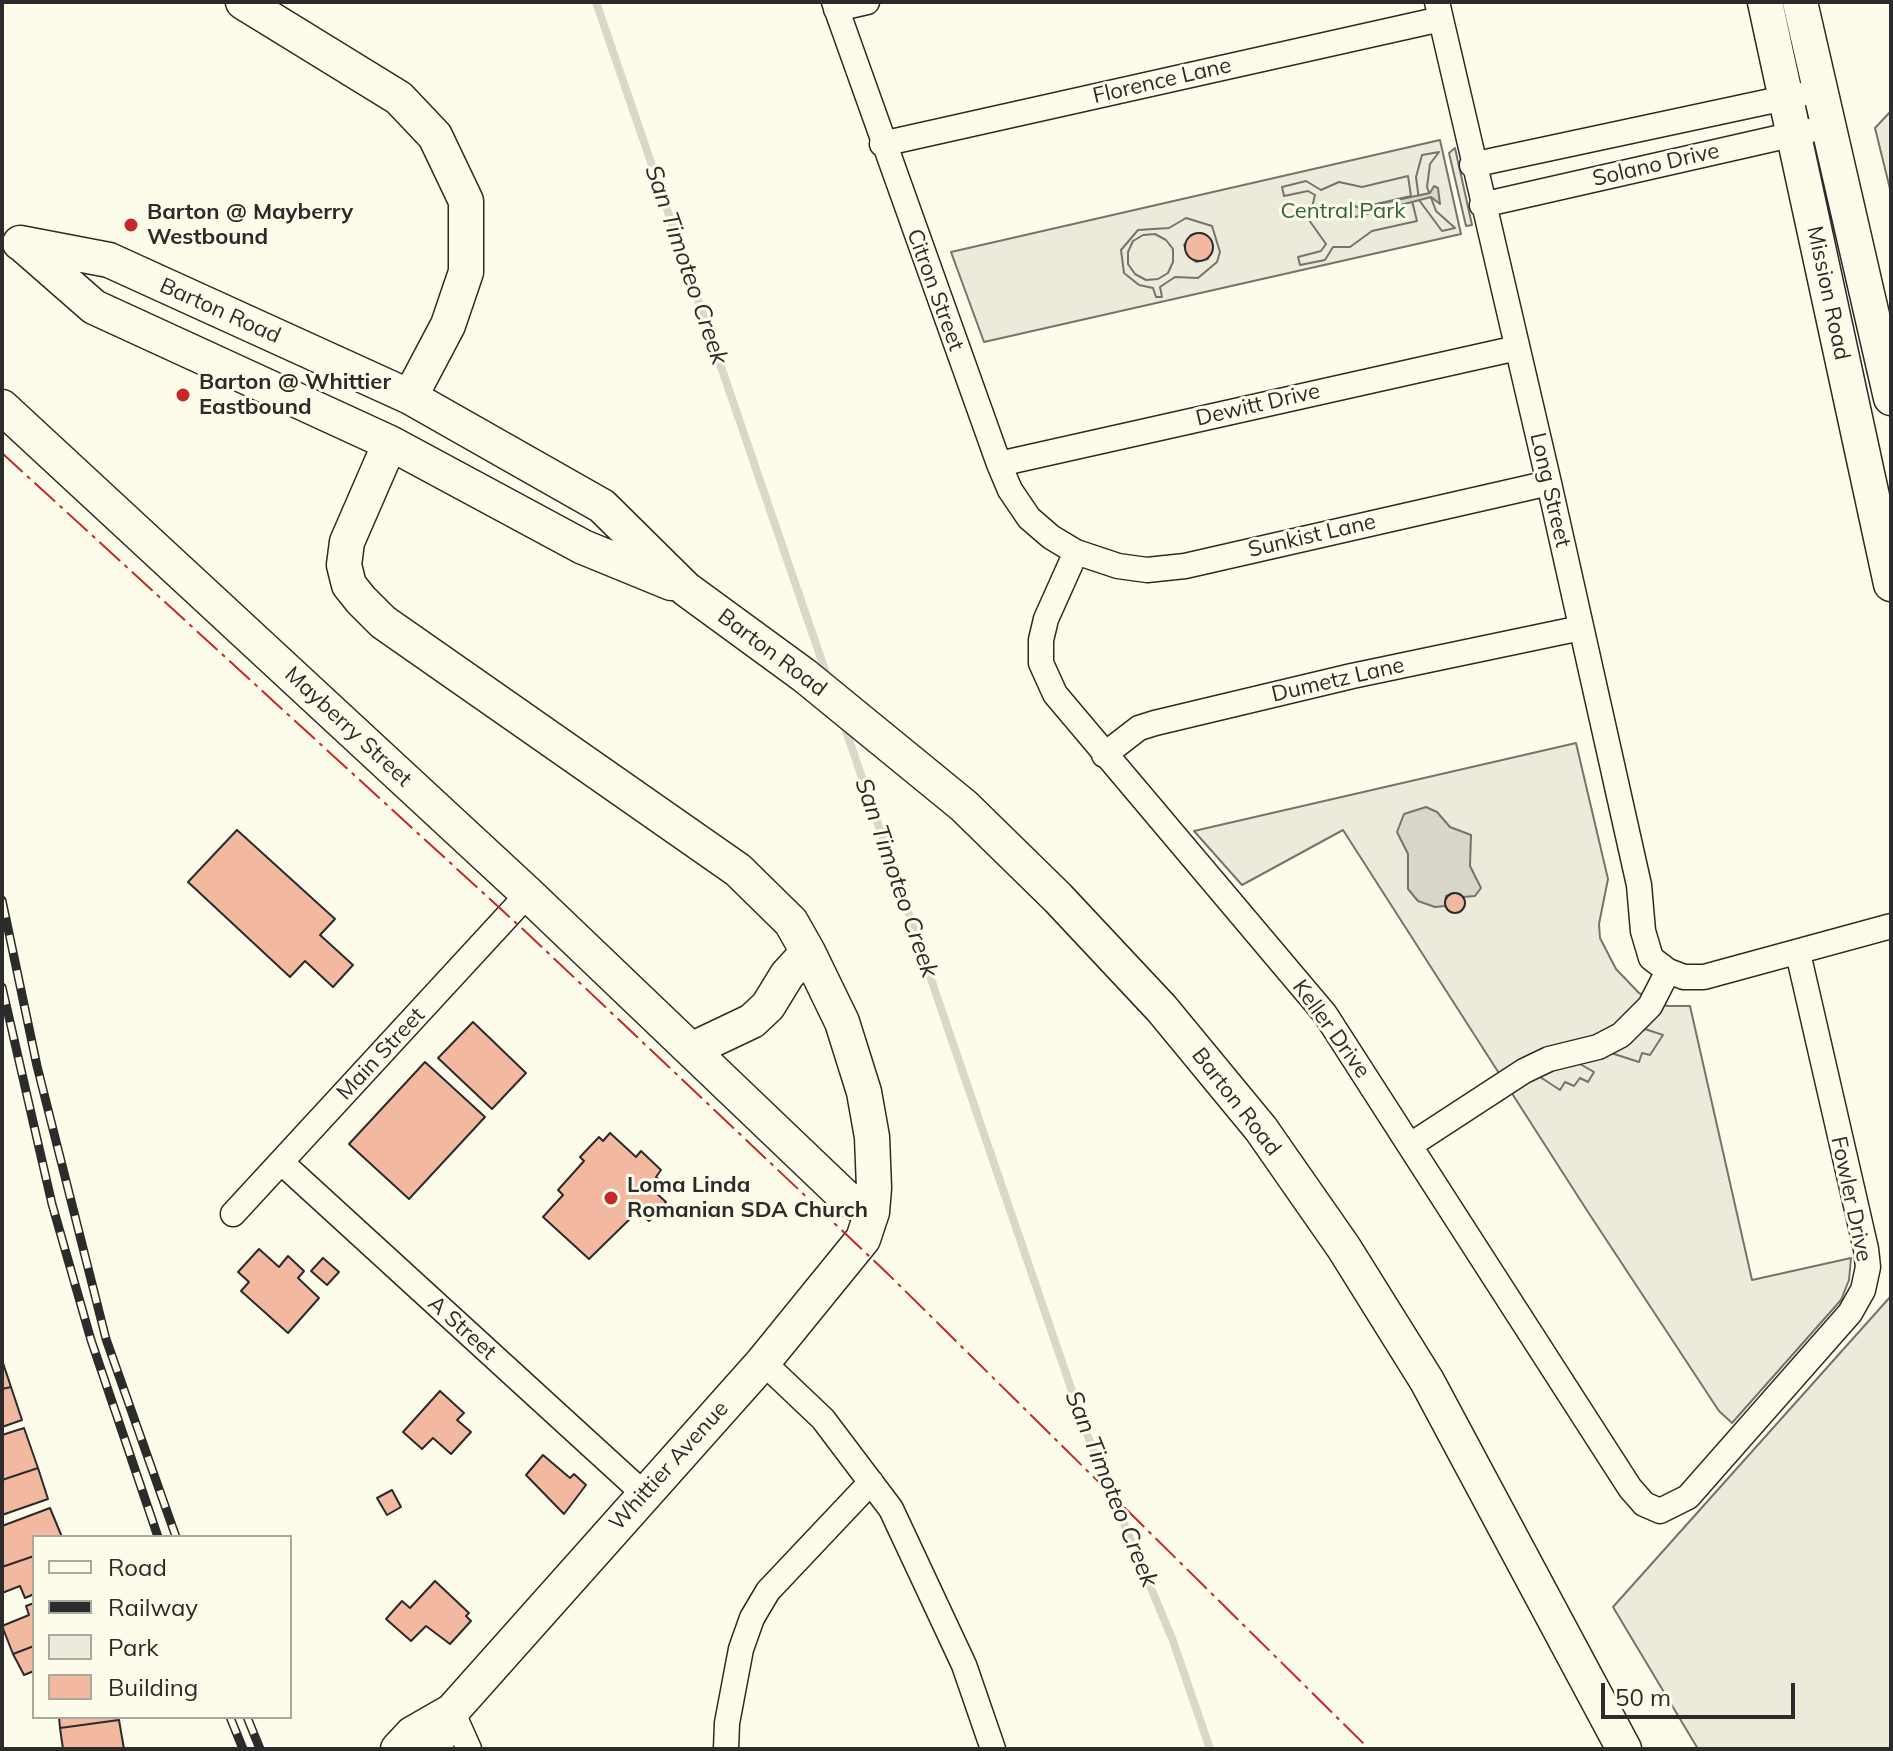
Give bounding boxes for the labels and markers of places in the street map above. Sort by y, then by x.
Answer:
place label: Barton @ Mayberry Westbound [147,199,353,250]
marker: Barton @ Mayberry Westbound [122,216,140,234]
place label: Barton @ Whittier Eastbound [199,369,391,420]
marker: Barton @ Whittier Eastbound [174,386,192,404]
place label: Loma Linda Romanian SDA Church [627,1172,868,1224]
marker: Loma Linda Romanian SDA Church [602,1189,620,1207]

